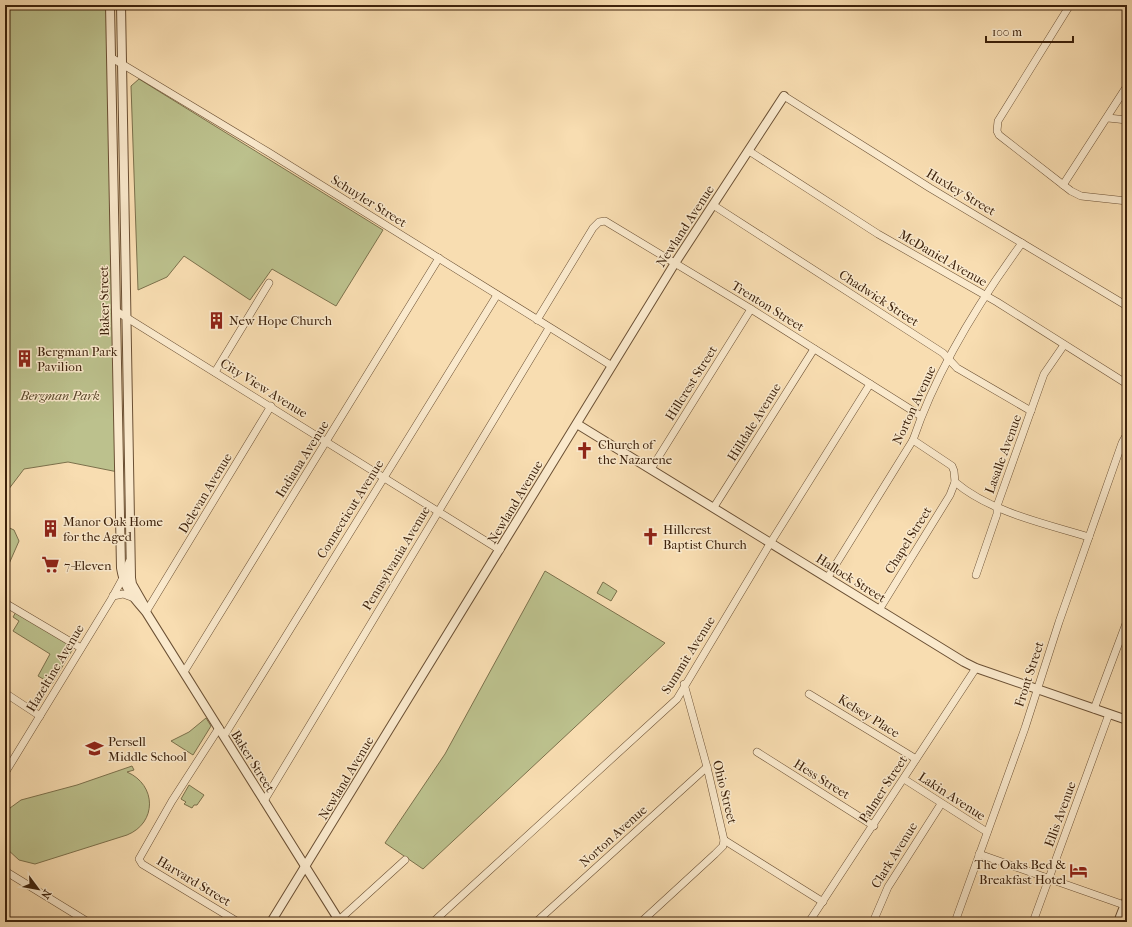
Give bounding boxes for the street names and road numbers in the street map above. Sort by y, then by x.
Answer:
street label: Huxley Street [924,165,999,219]
street label: Schuyler Street [329,172,410,230]
street label: Newland Avenue [653,182,717,270]
street label: McDaniel Avenue [896,227,990,290]
street label: Baker Street [96,266,112,336]
street label: Chadwick Street [836,267,922,330]
street label: Trenton Street [729,278,807,335]
street label: Hillcrest Street [662,343,720,423]
street label: City View Avenue [218,355,311,421]
street label: Norton Avenue [889,363,939,447]
street label: Hilldale Avenue [724,380,784,464]
street label: Lasalle Avenue [982,412,1024,496]
street label: Indiana Avenue [272,417,332,500]
street label: Delevan Avenue [175,450,235,536]
street label: Connecticut Avenue [314,457,387,561]
street label: Newland Avenue [484,457,546,546]
street label: Pennsylvania Avenue [359,503,433,613]
street label: Chapel Street [881,503,935,576]
street label: Hallock Street [813,551,889,606]
street label: Summit Avenue [658,613,718,697]
street label: Hazeltine Avenue [23,621,87,714]
street label: Front Street [1011,639,1047,709]
street label: Kelsey Place [836,691,903,741]
street label: Baker Street [228,727,278,795]
street label: Newland Avenue [315,733,377,822]
street label: Palmer Street [856,752,910,825]
street label: Hess Street [791,756,853,802]
street label: Ohio Street [710,759,740,826]
street label: Lakin Avenue [916,769,989,823]
street label: Ellis Avenue [1041,779,1079,849]
street label: Norton Avenue [576,802,650,870]
street label: Clark Avenue [868,819,921,891]
street label: Harvard Street [154,853,234,909]

